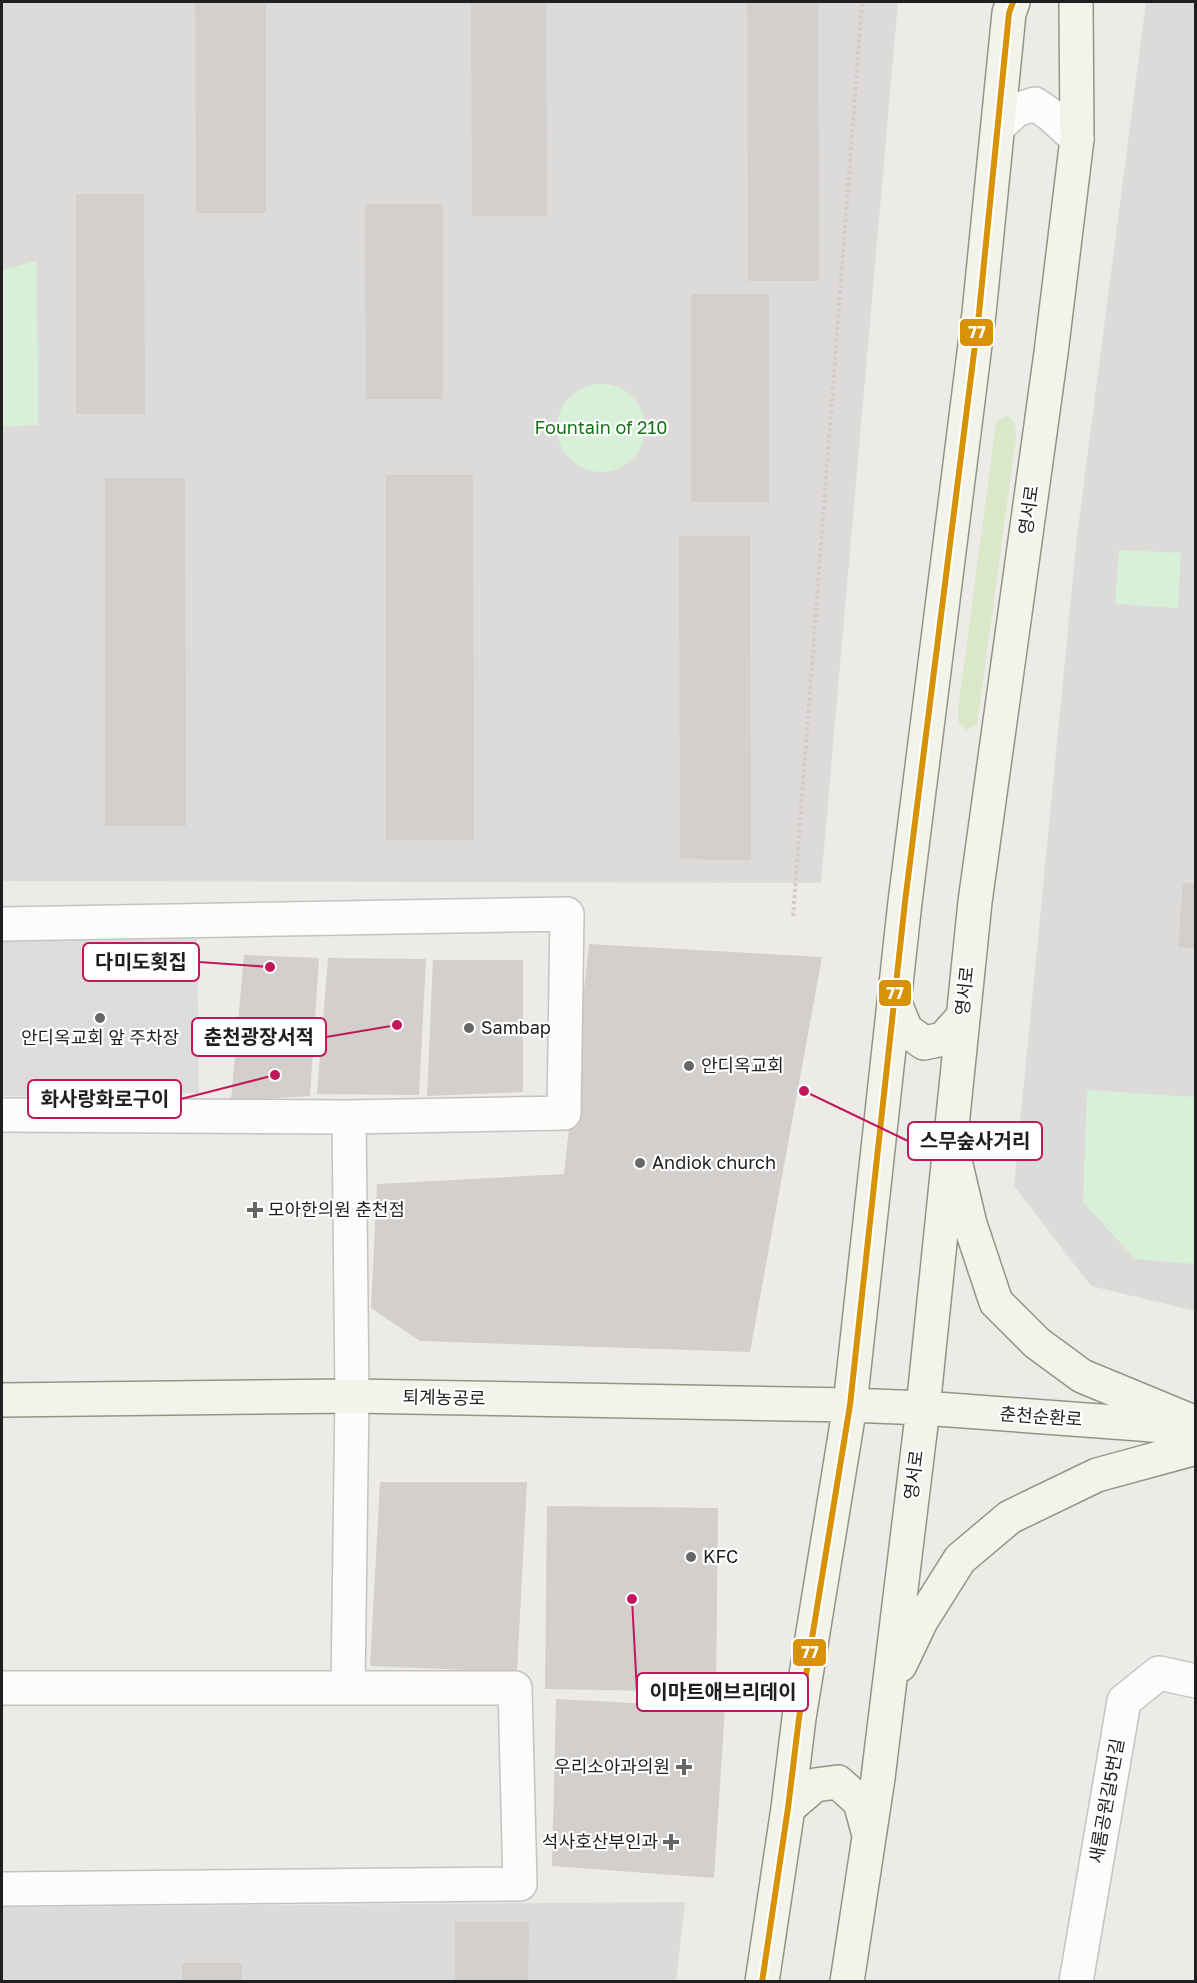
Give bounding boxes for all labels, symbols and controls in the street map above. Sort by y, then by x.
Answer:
line badge: 77 [959,318,994,347]
text: 77 [968,322,986,342]
park label: Fountain of 210 [535,416,667,438]
street label: 영서로 [1014,484,1042,536]
callout: 다미도횟집 [83,943,199,981]
text: 다미도횟집 [95,949,187,973]
street label: 영서로 [950,965,978,1017]
line badge: 77 [878,979,912,1007]
text: 77 [886,983,904,1003]
marker: 안디옥교회 앞 주차장 [93,1011,107,1025]
place label: Sambap [481,1016,551,1038]
callout: 춘천광장서적 [192,1018,326,1056]
marker: Sambap [462,1021,476,1035]
text: 춘천광장서적 [204,1024,314,1048]
place label: 안디옥교회 앞 주차장 [21,1026,179,1048]
place label: 안디옥교회 [701,1054,784,1076]
marker: 안디옥교회 [682,1059,696,1073]
callout: 화사랑화로구이 [28,1080,181,1118]
text: 화사랑화로구이 [41,1086,169,1110]
callout: 스무숲사거리 [908,1122,1042,1160]
text: 스무숲사거리 [920,1128,1030,1152]
place label: Andiok church [652,1151,776,1173]
marker: Andiok church [633,1156,647,1170]
place label: 모아한의원 춘천점 [268,1198,405,1220]
marker: 모아한의원 춘천점 [246,1201,264,1219]
street label: 퇴계농공로 [402,1385,486,1409]
street label: 춘천순환로 [999,1402,1083,1430]
street label: 영서로 [899,1449,927,1501]
place label: KFC [703,1545,738,1567]
marker: KFC [684,1550,698,1564]
line badge: 77 [792,1638,827,1667]
text: 77 [801,1642,819,1662]
callout: 이마트애브리데이 [637,1673,808,1711]
text: 이마트애브리데이 [649,1679,797,1703]
street label: 새롬공원길5번길 [1084,1737,1128,1865]
place label: 우리소아과의원 [554,1755,670,1777]
marker: 우리소아과의원 [675,1758,693,1776]
place label: 석사호산부인과 [542,1830,658,1852]
marker: 석사호산부인과 [662,1833,680,1851]

